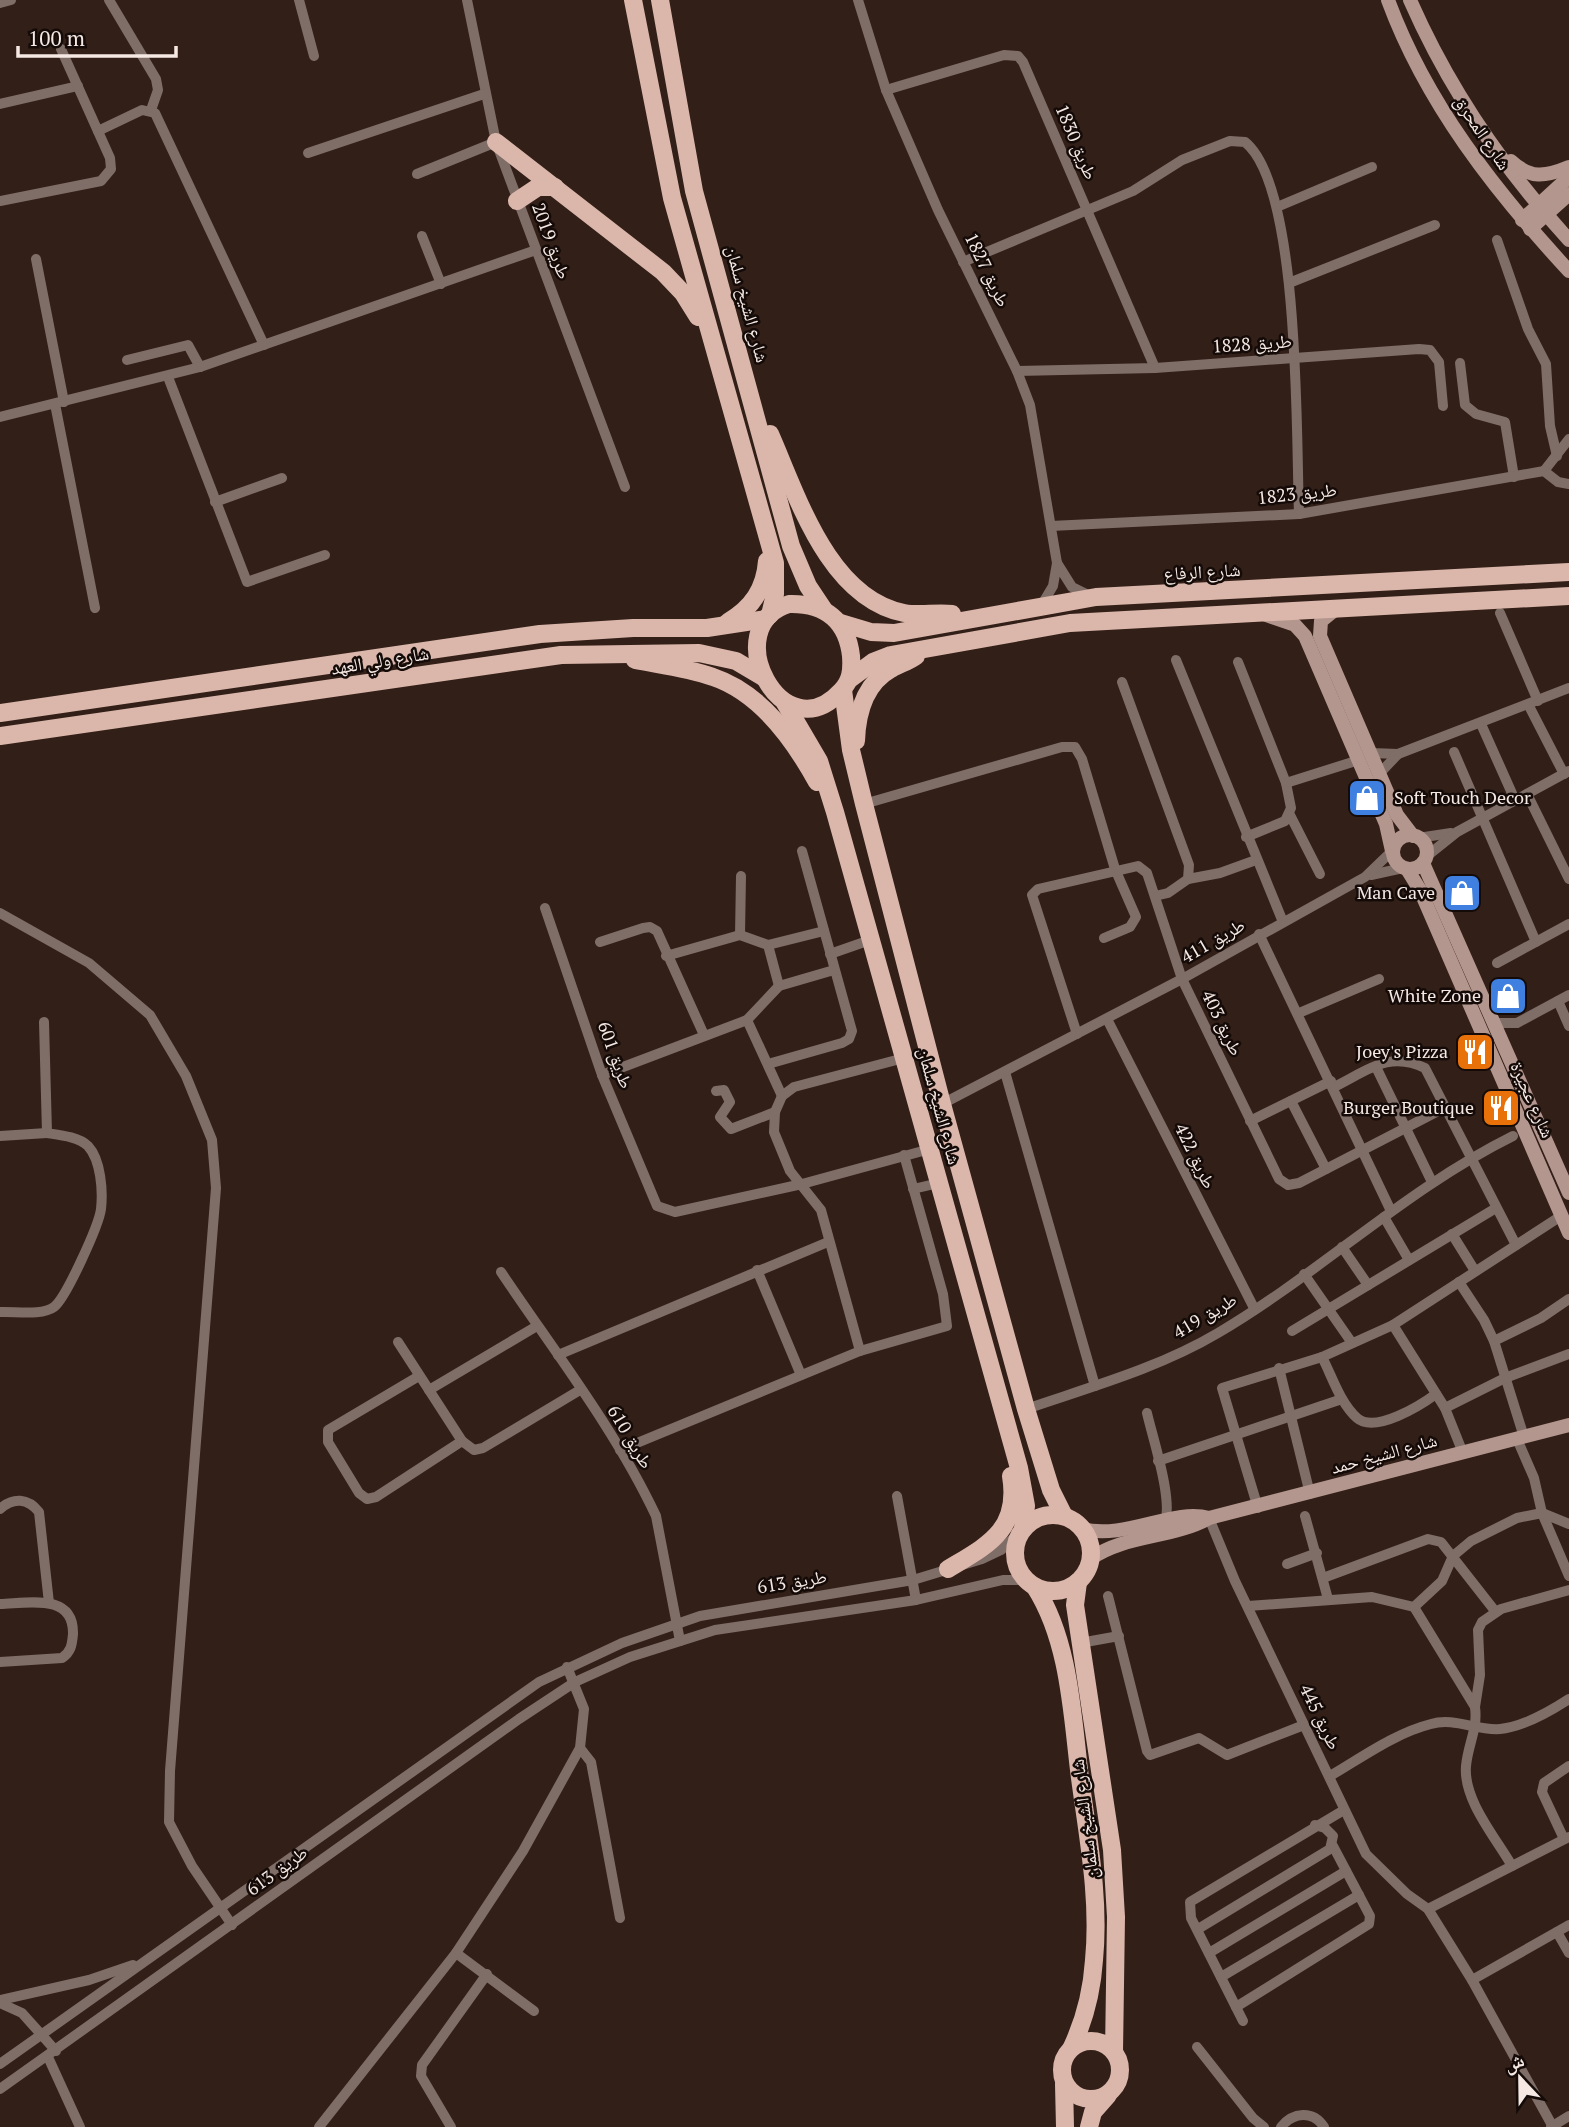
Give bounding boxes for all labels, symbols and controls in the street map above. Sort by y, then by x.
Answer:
scale bar [18,14,175,58]
text: 100 m [28,24,85,52]
street label: شارع المحرق [1449,90,1517,174]
street label: طريق 1830 [1050,100,1104,183]
street label: طريق 2019 [527,199,577,282]
street label: طريق 1827 [960,229,1016,311]
street label: شارع الشيخ سلمان [720,243,775,365]
street label: طريق 1828 [1211,328,1292,358]
street label: طريق 1823 [1256,477,1338,509]
street label: شارع الرفاع [1163,557,1241,585]
street label: شارع ولي العهد [329,640,431,683]
shop icon: Soft Touch Decor [1346,777,1388,819]
place label: Soft Touch Decor [1394,785,1531,809]
shop icon: Man Cave [1441,872,1483,914]
place label: Man Cave [1357,880,1435,904]
street label: طريق 411 [1176,912,1249,968]
shop icon: White Zone [1487,975,1529,1017]
place label: White Zone [1388,983,1481,1007]
street label: طريق 403 [1197,986,1249,1059]
street label: طريق 601 [593,1018,639,1092]
restaurant icon: Joey's Pizza [1454,1031,1496,1073]
place label: Joey's Pizza [1356,1039,1448,1063]
street label: شارع الشيخ سلمان [912,1045,967,1167]
street label: شارع عجيرة [1506,1058,1560,1141]
restaurant icon: Burger Boutique [1480,1087,1522,1129]
place label: Burger Boutique [1343,1095,1474,1119]
street label: طريق 422 [1170,1119,1222,1192]
street label: طريق 419 [1168,1287,1241,1343]
street label: طريق 610 [603,1400,659,1473]
street label: شارع الشيخ حمد [1328,1427,1440,1480]
street label: طريق 613 [755,1564,828,1598]
street label: طريق 445 [1295,1680,1347,1753]
street label: شارع الشيخ سلمان [1065,1758,1104,1880]
street label: طريق 613 [241,1840,312,1900]
north arrow [1485,2043,1555,2113]
text: ش [1499,2046,1527,2077]

